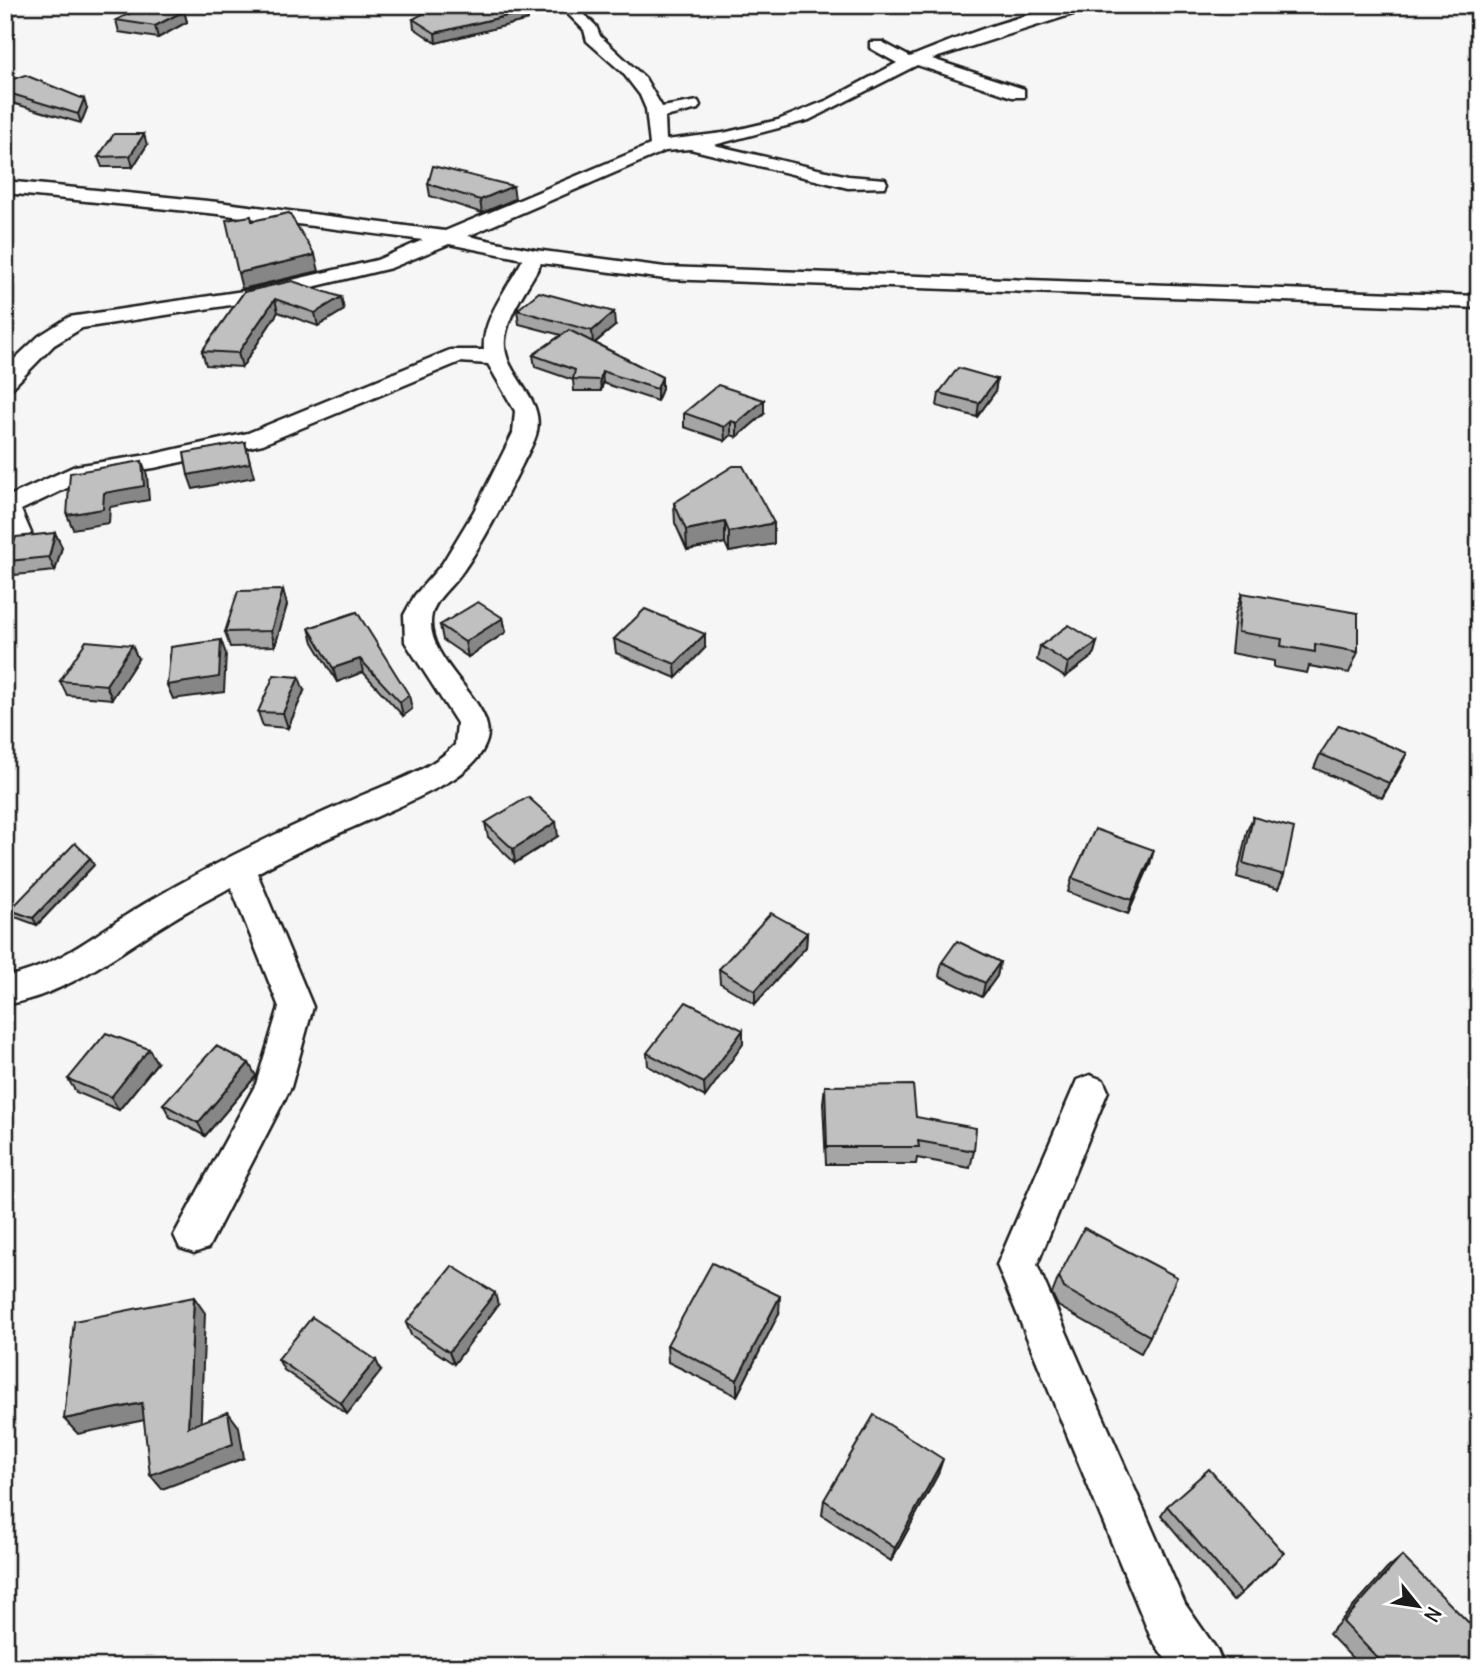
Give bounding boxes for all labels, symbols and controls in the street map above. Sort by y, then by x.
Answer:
north arrow [1382,1570,1452,1640]
text: N [1419,1603,1446,1626]

